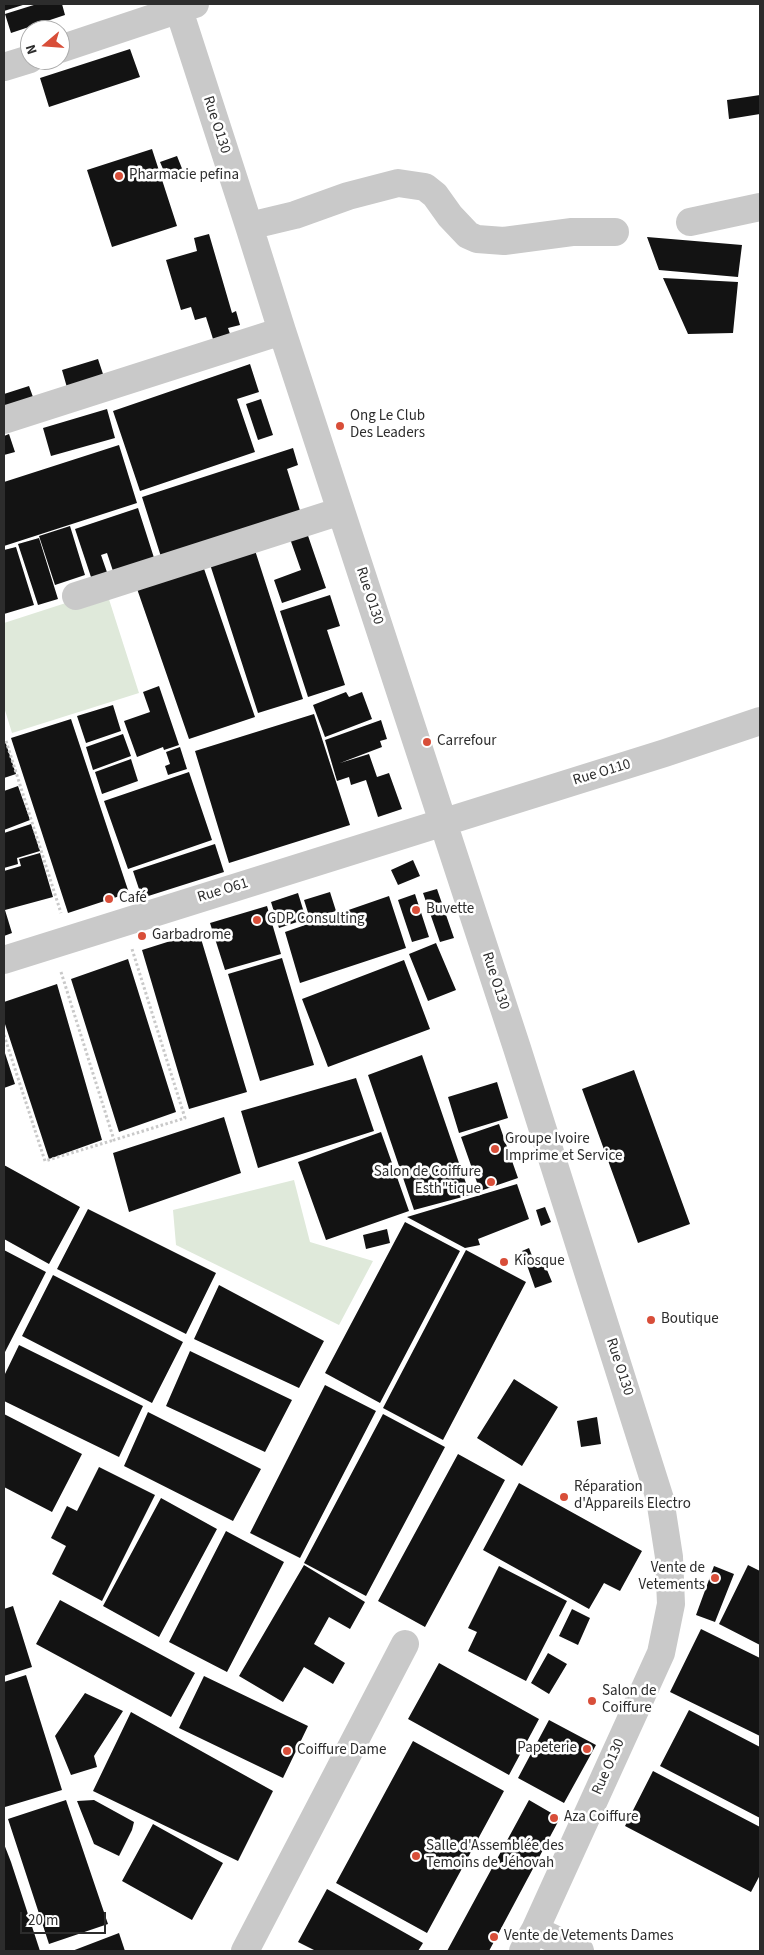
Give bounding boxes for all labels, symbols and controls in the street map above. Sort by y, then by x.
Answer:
north arrow [20,20,70,70]
text: N [21,42,43,57]
street label: Rue O130 [198,94,234,156]
place label: Pharmacie pefina [129,167,239,185]
marker: Pharmacie pefina [113,170,125,182]
place label: Ong Le Club Des Leaders [350,408,425,443]
marker: Ong Le Club Des Leaders [334,420,346,432]
street label: Rue O130 [351,565,387,627]
place label: Carrefour [437,733,497,751]
marker: Carrefour [421,736,433,748]
street label: Rue O110 [571,756,633,790]
street label: Rue O61 [196,875,250,907]
place label: Café [119,890,147,908]
marker: Café [103,893,115,905]
place label: Buvette [426,901,474,919]
marker: Buvette [410,904,422,916]
place label: GDP Consulting [267,911,365,929]
marker: GDP Consulting [251,914,263,926]
place label: Garbadrome [152,927,231,945]
marker: Garbadrome [136,930,148,942]
street label: Rue O130 [477,950,513,1012]
place label: Groupe Ivoire Imprime et Service [505,1131,623,1166]
marker: Groupe Ivoire Imprime et Service [489,1143,501,1155]
place label: Salon de Coiffure Esth"tique [374,1164,481,1199]
marker: Salon de Coiffure Esth"tique [485,1176,497,1188]
place label: Kiosque [514,1253,565,1271]
marker: Kiosque [498,1256,510,1268]
place label: Boutique [661,1311,719,1329]
marker: Boutique [645,1314,657,1326]
street label: Rue O130 [601,1336,637,1398]
place label: Réparation d'Appareils Electro [574,1479,691,1514]
marker: Réparation d'Appareils Electro [558,1491,570,1503]
place label: Vente de Vetements [639,1560,705,1595]
marker: Vente de Vetements [709,1572,721,1584]
place label: Salon de Coiffure [602,1683,656,1718]
marker: Salon de Coiffure [586,1695,598,1707]
street label: Rue O130 [589,1736,629,1798]
place label: Papeterie [517,1740,577,1758]
place label: Coiffure Dame [297,1742,386,1760]
marker: Papeterie [581,1743,593,1755]
marker: Coiffure Dame [281,1745,293,1757]
place label: Aza Coiffure [564,1809,638,1827]
marker: Aza Coiffure [548,1812,560,1824]
place label: Salle d'Assemblée des Temoins de Jéhovah [426,1838,564,1873]
marker: Salle d'Assemblée des Temoins de Jéhovah [410,1850,422,1862]
scale bar [22,1902,109,1934]
text: 20 m [28,1910,58,1931]
place label: Vente de Vetements Dames [504,1928,674,1946]
marker: Vente de Vetements Dames [488,1931,500,1943]

